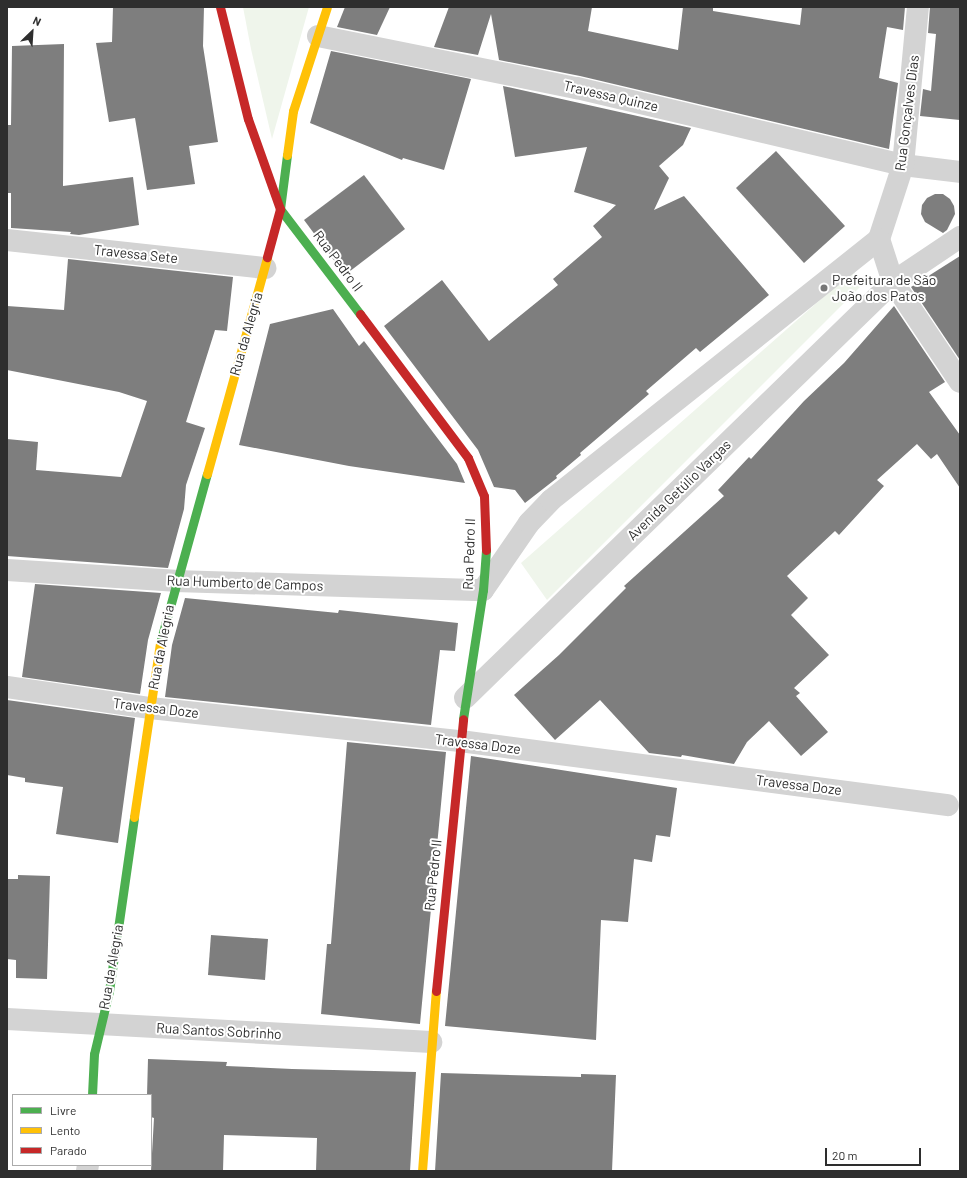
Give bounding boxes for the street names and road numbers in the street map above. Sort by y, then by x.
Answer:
street label: Rua Gonçalves Dias [892,54,922,172]
street label: Travessa Quinze [562,77,660,115]
street label: Rua Pedro II [310,227,366,295]
street label: Travessa Sete [93,241,179,267]
street label: Rua da Alegria [226,290,266,378]
street label: Avenida Getúlio Vargas [624,436,734,544]
street label: Rua Pedro II [459,518,479,590]
street label: Rua Humberto de Campos [166,572,324,594]
street label: Rua da Alegria [145,603,177,691]
street label: Travessa Doze [112,694,200,722]
street label: Travessa Doze [434,730,522,758]
street label: Travessa Doze [755,771,843,799]
street label: Rua Pedro II [421,838,445,912]
street label: Rua da Alegria [95,923,127,1011]
street label: Rua Santos Sobrinho [156,1019,282,1043]

